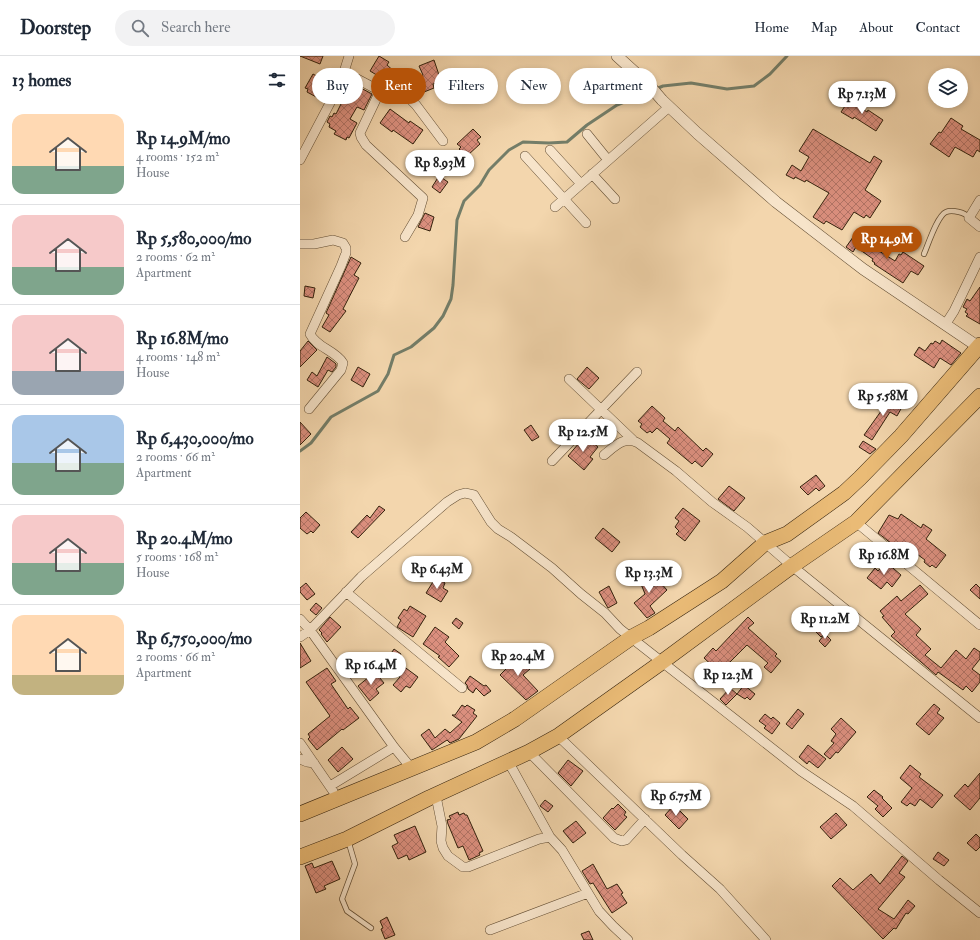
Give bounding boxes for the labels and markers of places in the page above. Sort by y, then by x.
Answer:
pin: Rp 7.13M [821,81,903,115]
pin: Rp 8.93M [399,150,481,184]
pin: Rp 14.9M [846,226,928,260]
pin: Rp 5.58M [842,383,924,417]
pin: Rp 12.5M [542,419,624,453]
pin: Rp 16.8M [843,542,925,576]
pin: Rp 6.43M [396,556,478,590]
pin: Rp 13.3M [608,560,690,594]
pin: Rp 11.2M [784,606,866,640]
pin: Rp 20.4M [477,643,559,677]
pin: Rp 16.4M [330,652,412,686]
pin: Rp 12.3M [687,662,769,696]
pin: Rp 6.75M [635,783,717,817]

